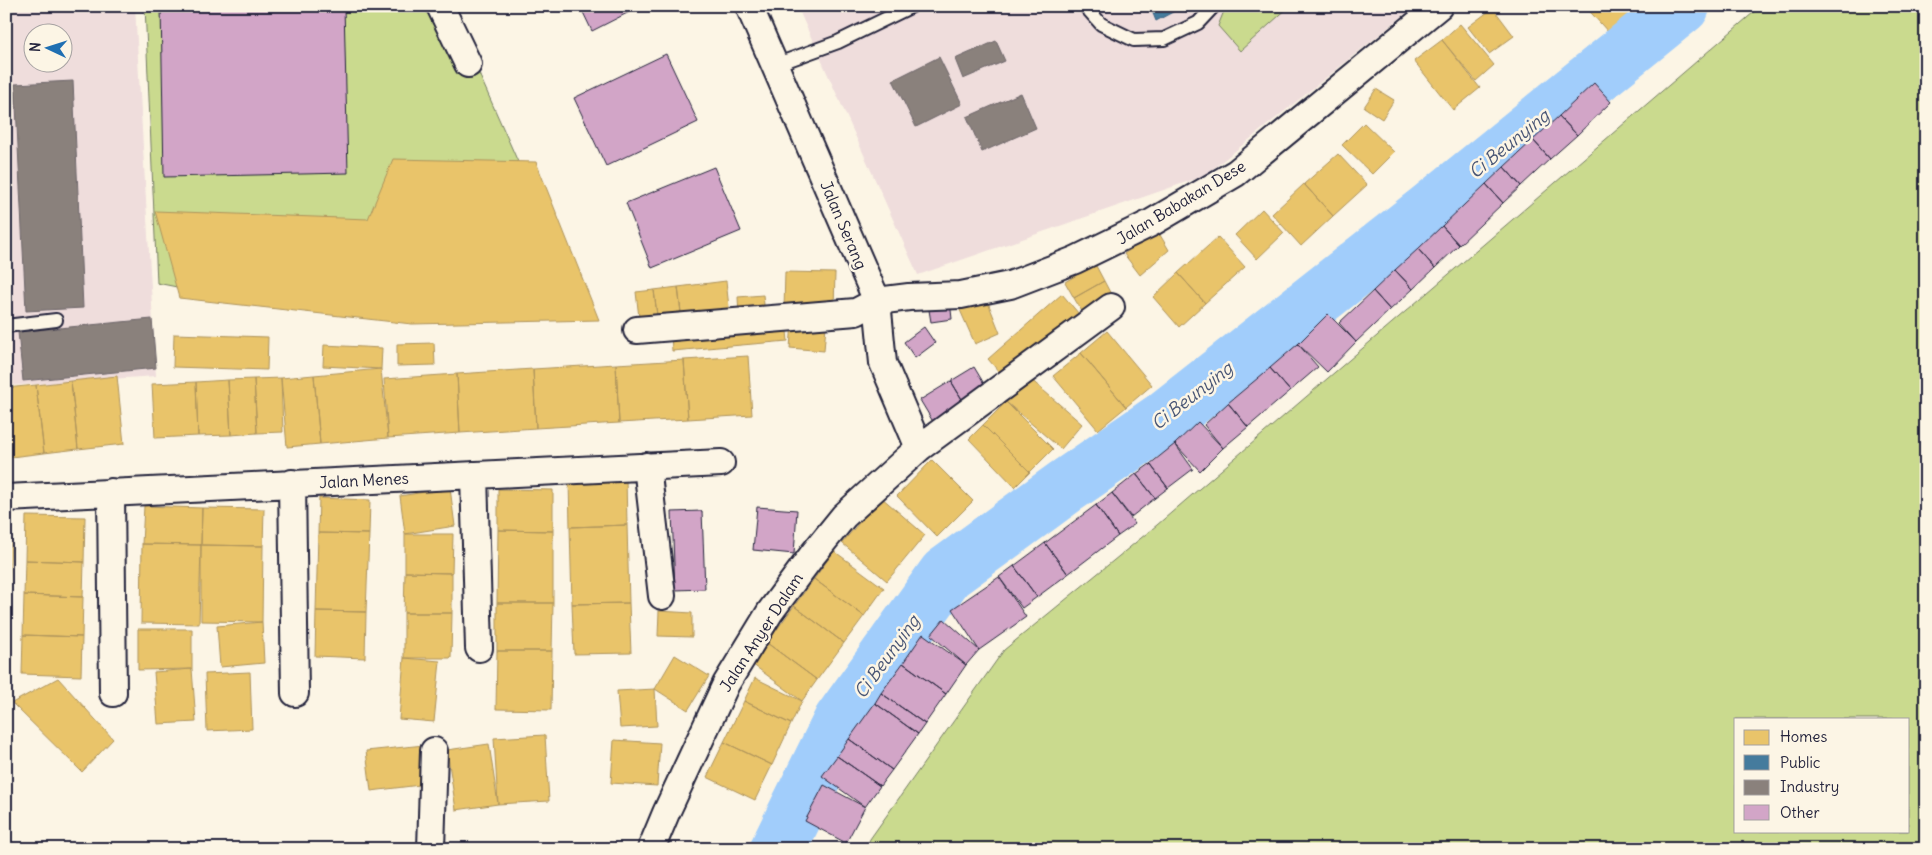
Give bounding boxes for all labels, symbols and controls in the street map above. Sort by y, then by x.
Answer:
north arrow [22,22,72,72]
text: N [26,42,44,53]
water label: Ci Beunying [1464,103,1555,183]
street label: Jalan Babakan Dese [1113,156,1249,248]
street label: Jalan Serang [816,178,872,272]
water label: Ci Beunying [1146,355,1239,435]
street label: Jalan Menes [319,468,409,492]
street label: Jalan Anyer Dalam [715,569,807,695]
water label: Ci Beunying [849,609,926,703]
legend [1734,718,1910,832]
text: Homes [1780,727,1827,746]
text: Public [1780,753,1821,772]
text: Industry [1780,777,1839,796]
text: Other [1780,803,1820,822]

